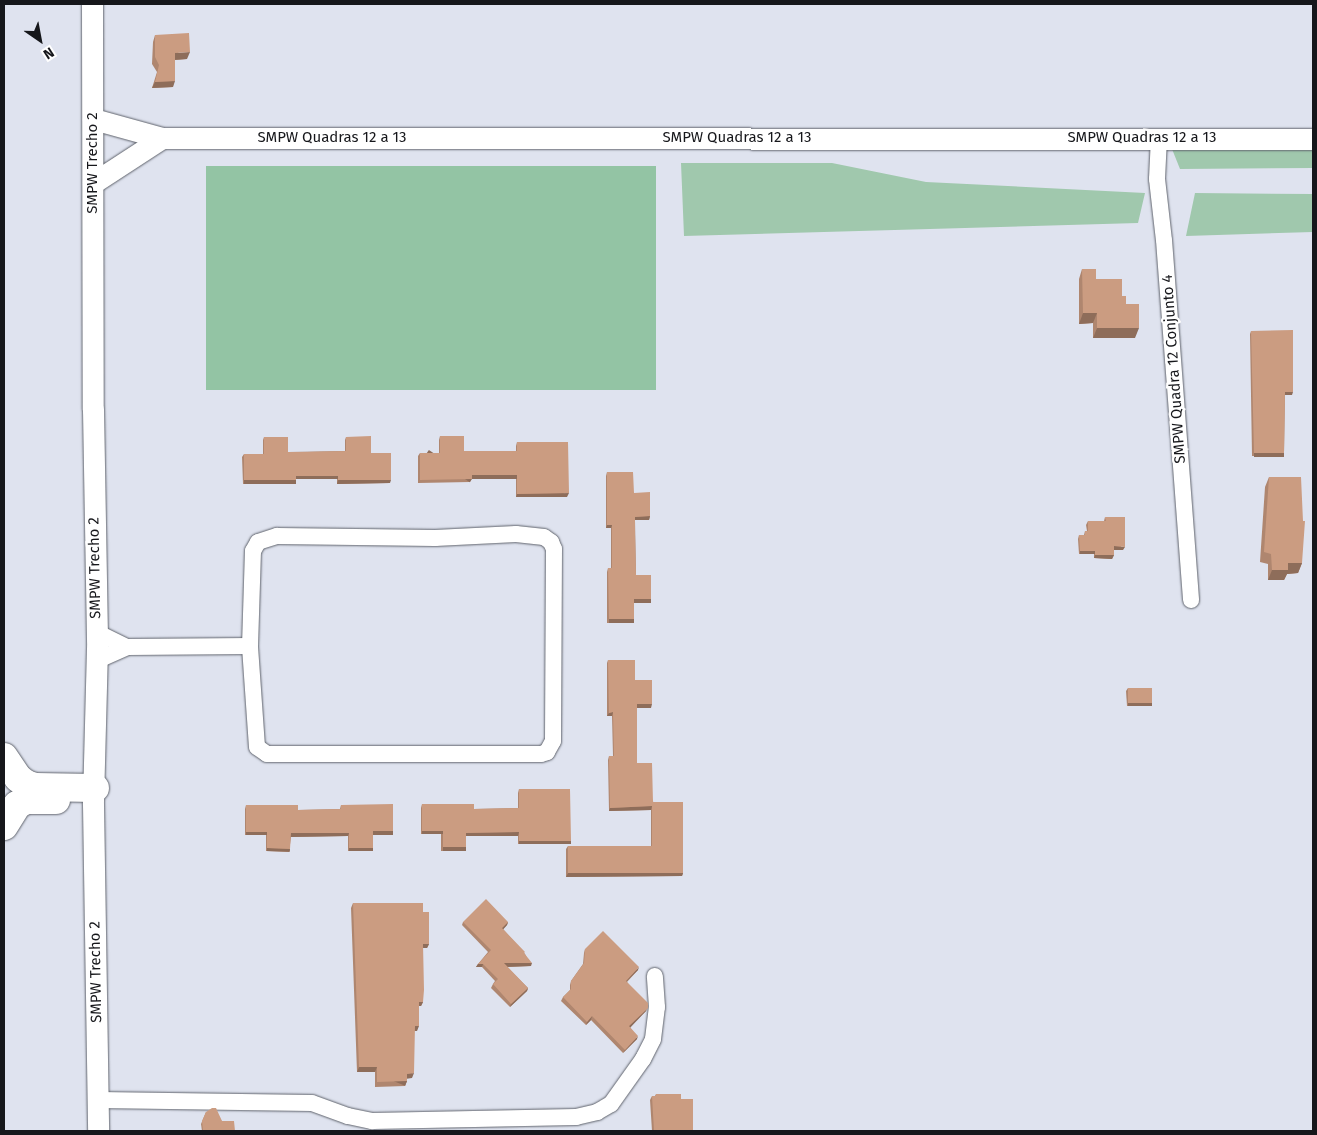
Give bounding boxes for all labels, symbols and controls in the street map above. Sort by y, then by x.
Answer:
north arrow [15,15,65,65]
text: N [40,43,57,63]
street label: SMPW Trecho 2 [84,112,102,214]
street label: SMPW Quadras 12 a 13 [257,129,407,147]
street label: SMPW Quadras 12 a 13 [662,129,812,147]
street label: SMPW Quadras 12 a 13 [1067,129,1217,147]
street label: SMPW Quadra 12 Conjunto 4 [1158,274,1190,464]
street label: SMPW Trecho 2 [85,517,105,619]
street label: SMPW Trecho 2 [86,921,106,1023]

